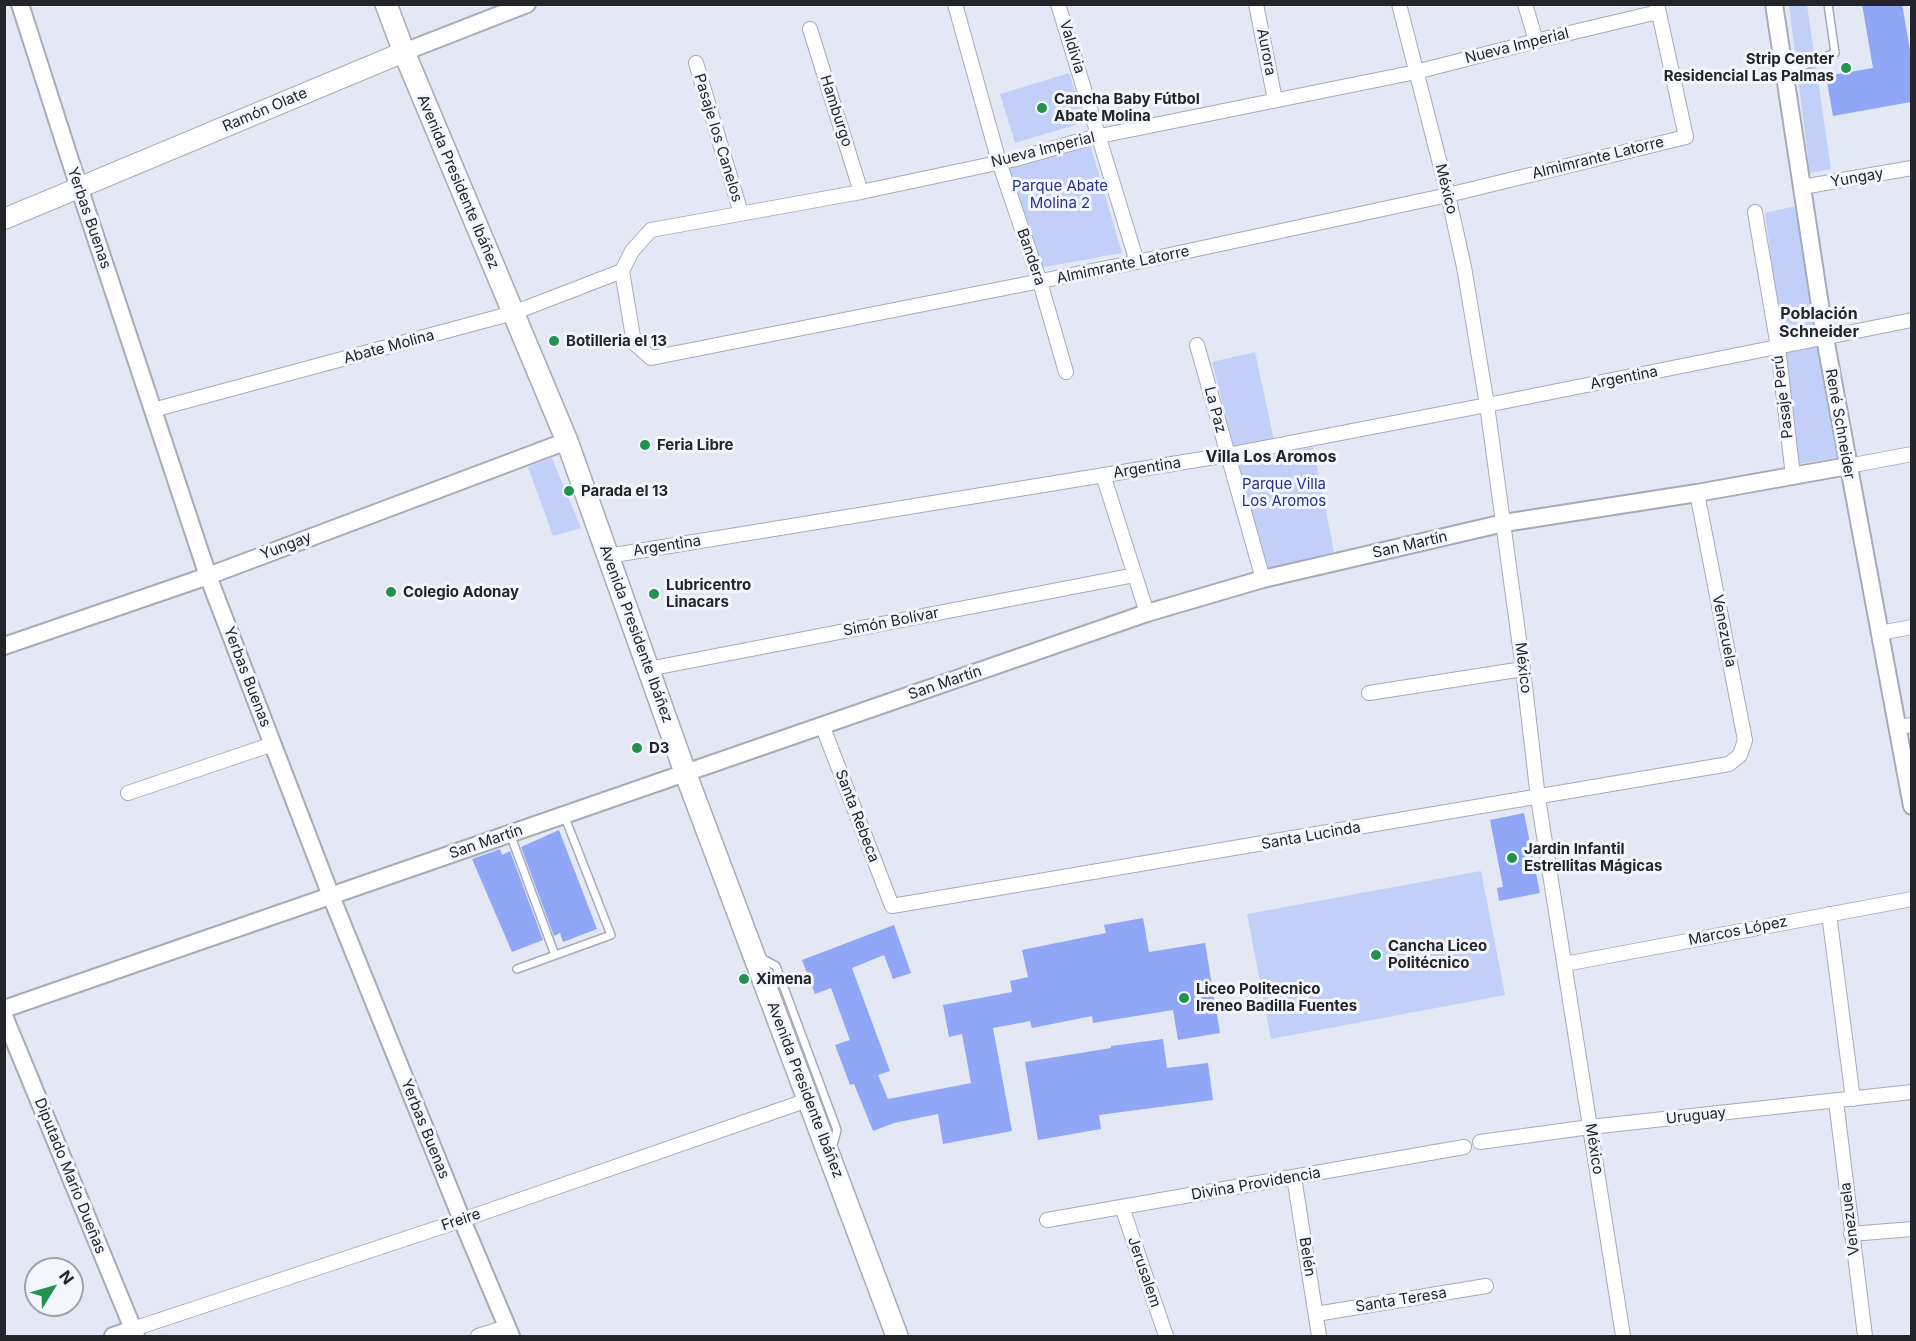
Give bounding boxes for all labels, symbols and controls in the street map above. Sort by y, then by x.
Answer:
street label: Valdivia [1055,18,1089,76]
street label: Nueva Imperial [1463,24,1571,68]
street label: Aurora [1253,27,1279,77]
place label: Strip Center Residencial Las Palmas [1664,50,1834,85]
marker: Strip Center Residencial Las Palmas [1839,61,1853,75]
street label: Pasaje los Canelos [690,72,746,204]
street label: Hamburgo [816,73,856,149]
street label: Ramón Olate [220,84,310,136]
place label: Cancha Baby Fútbol Abate Molina [1054,90,1200,125]
street label: Avenida Presidente Ibáñez [413,92,503,272]
marker: Cancha Baby Fútbol Abate Molina [1035,101,1049,115]
street label: Nueva Imperial [989,128,1097,172]
street label: Almimrante Latorre [1530,133,1666,183]
street label: México [1431,162,1461,216]
street label: Yerbas Buenas [63,165,115,271]
street label: Yungay [1829,165,1885,191]
park label: Parque Abate Molina 2 [1012,177,1108,212]
street label: Bandera [1013,226,1049,288]
street label: Almimrante Latorre [1055,242,1191,288]
district label: Población Schneider [1779,304,1859,342]
street label: Abate Molina [342,326,436,368]
place label: Botilleria el 13 [566,332,667,350]
marker: Botilleria el 13 [547,334,561,348]
street label: Pasaje Perú [1769,354,1797,440]
street label: Argentina [1589,363,1659,393]
street label: René Schneider [1821,367,1859,481]
street label: La Paz [1200,385,1230,435]
place label: Feria Libre [657,436,734,454]
marker: Feria Libre [638,438,652,452]
district label: Villa Los Aromos [1206,447,1336,467]
street label: Argentina [1112,454,1182,482]
park label: Parque Villa Los Aromos [1242,475,1326,510]
place label: Parada el 13 [581,482,668,500]
marker: Parada el 13 [562,484,576,498]
street label: Yungay [258,528,314,564]
street label: San Martín [1371,528,1449,562]
street label: Argentina [632,532,702,560]
street label: Avenida Presidente Ibáñez [595,543,677,725]
place label: Lubricentro Linacars [666,576,751,611]
place label: Colegio Adonay [403,583,519,601]
marker: Colegio Adonay [384,585,398,599]
marker: Lubricentro Linacars [647,587,661,601]
street label: Venezuela [1708,593,1740,669]
street label: Simón Bolívar [842,604,940,640]
street label: Yerbas Buenas [220,624,274,730]
street label: México [1511,641,1535,695]
street label: San Martín [906,662,984,704]
place label: D3 [649,739,670,757]
marker: D3 [630,741,644,755]
street label: Santa Rebeca [831,767,883,865]
street label: Santa Lucinda [1260,818,1362,854]
street label: San Martín [447,821,525,863]
place label: Jardin Infantil Estrellitas Mágicas [1524,840,1662,875]
marker: Jardin Infantil Estrellitas Mágicas [1505,851,1519,865]
street label: Marcos López [1687,913,1789,949]
place label: Cancha Liceo Politécnico [1388,937,1487,972]
marker: Cancha Liceo Politécnico [1369,948,1383,962]
place label: Ximena [756,970,812,988]
marker: Ximena [737,972,751,986]
place label: Liceo Politecnico Ireneo Badilla Fuentes [1196,980,1357,1015]
marker: Liceo Politecnico Ireneo Badilla Fuentes [1177,991,1191,1005]
street label: Avenida Presidente Ibáñez [763,999,847,1181]
street label: Yerbas Buenas [397,1076,453,1182]
street label: Diputado Mario Dueñas [30,1095,110,1257]
street label: Uruguay [1665,1104,1727,1128]
street label: México [1581,1122,1607,1176]
street label: Divina Providencia [1190,1164,1322,1204]
street label: Venezuela [1837,1181,1863,1257]
street label: Freire [439,1205,483,1235]
street label: Jerusalem [1123,1234,1165,1310]
street label: Belén [1295,1236,1319,1278]
north arrow [24,1257,84,1317]
text: N [55,1266,78,1288]
street label: Santa Teresa [1354,1284,1448,1316]

